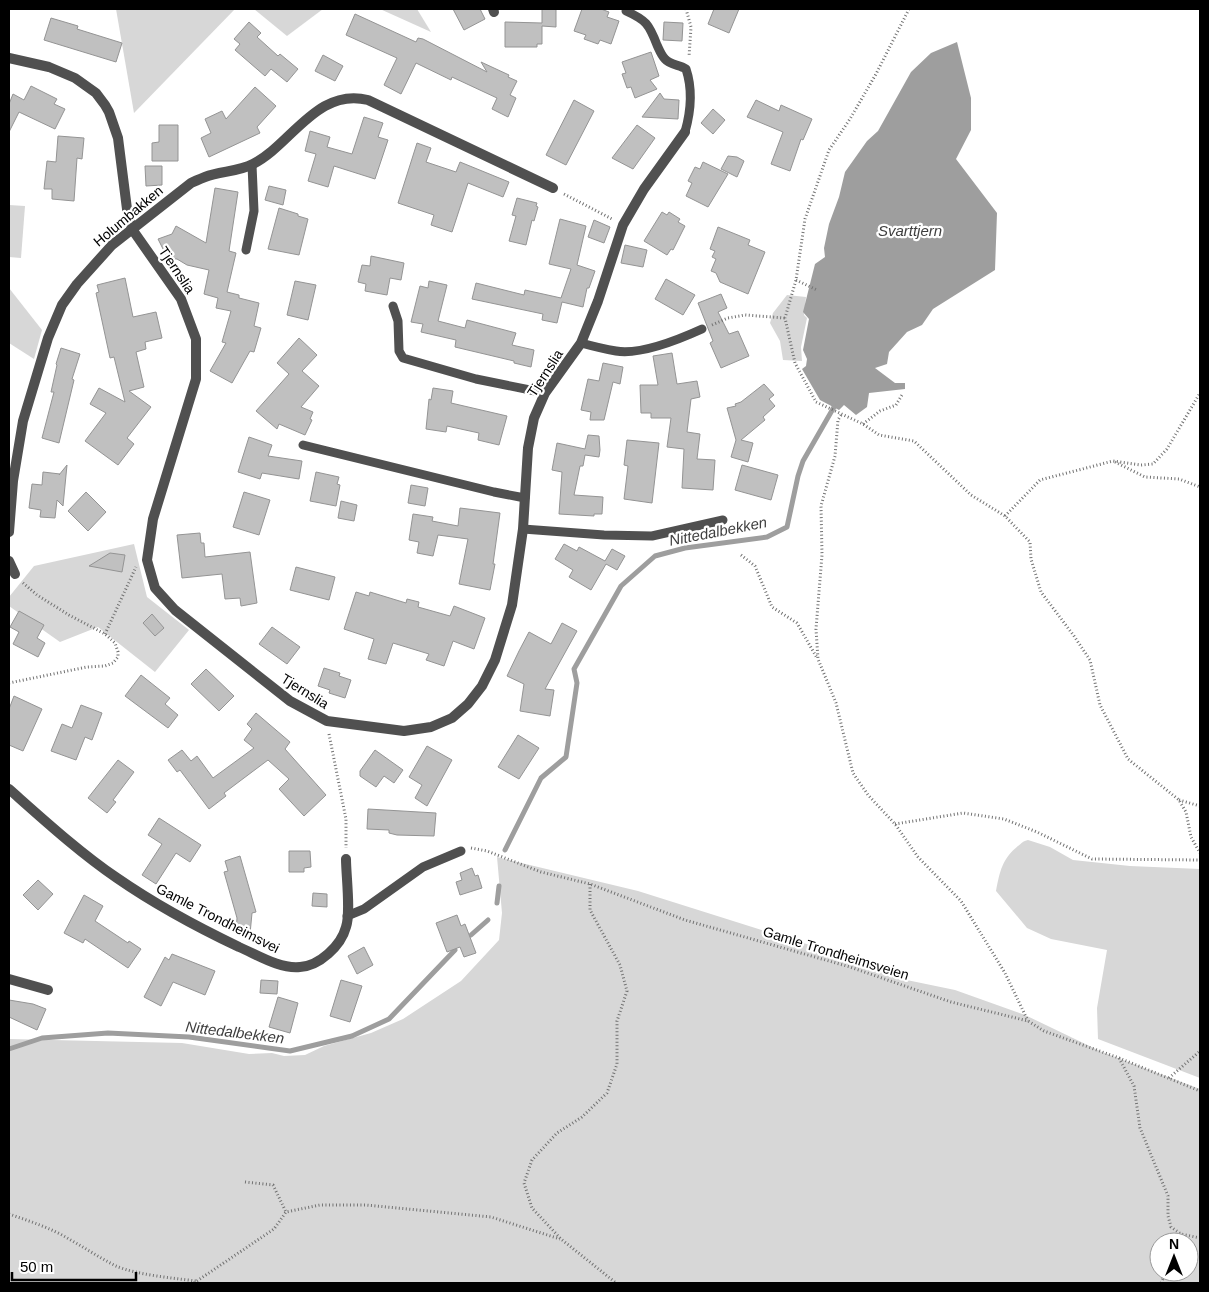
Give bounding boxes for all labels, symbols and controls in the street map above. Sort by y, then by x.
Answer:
street label: Holumbakken [90,182,166,250]
water label: Svarttjern [878,222,942,239]
street label: Tjernslia [156,244,199,297]
street label: Tjernslia [524,346,566,400]
water label: Nittedalbekken [668,513,768,549]
street label: Tjernslia [278,670,332,712]
street label: Gamle Trondheimsvei [154,880,282,956]
street label: Gamle Trondheimsveien [761,923,911,983]
water label: Nittedalbekken [185,1018,285,1046]
north arrow [1149,1232,1199,1282]
text: N [1169,1236,1179,1252]
scale bar [12,1250,136,1282]
text: 50 m [20,1258,53,1275]

